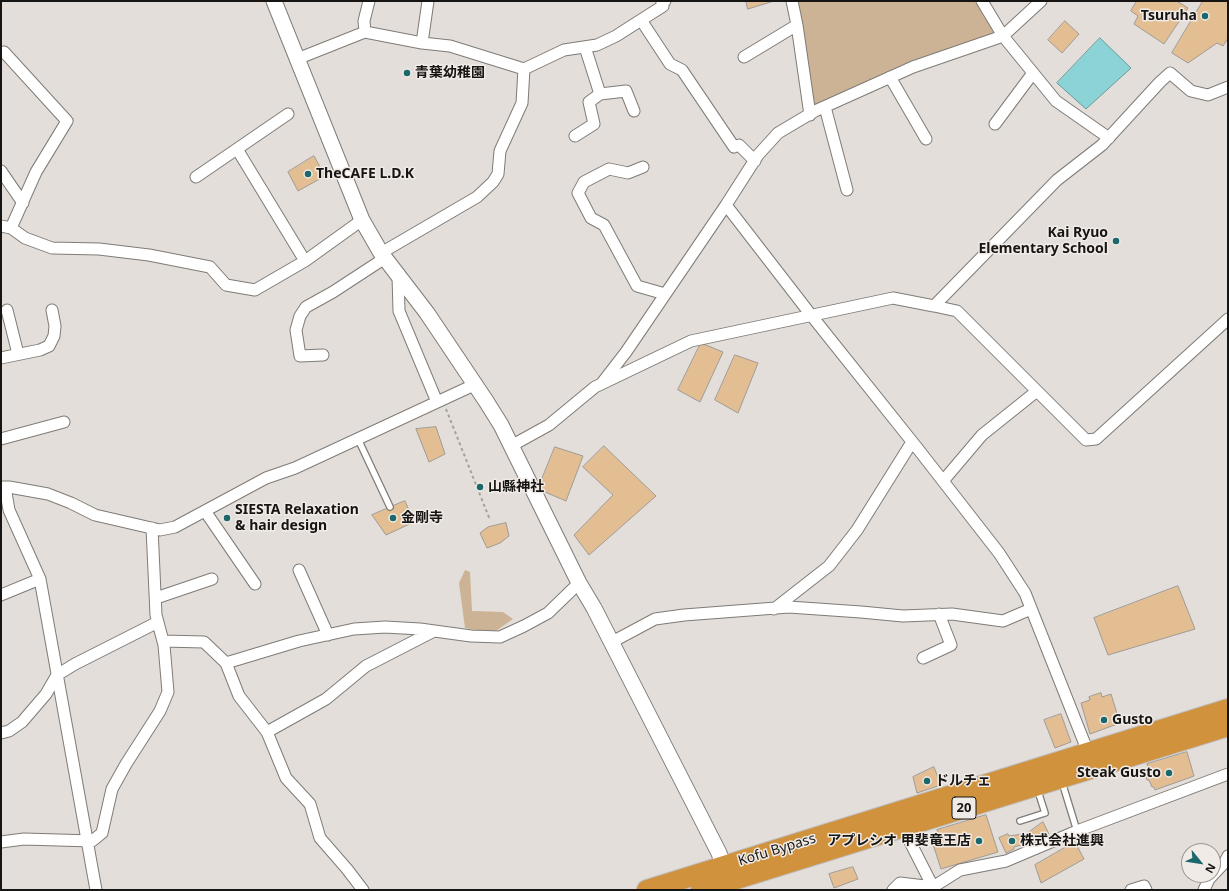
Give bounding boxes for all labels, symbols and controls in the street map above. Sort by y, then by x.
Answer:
place label: Tsuruha [1141,8,1197,24]
marker: Tsuruha [1200,11,1210,21]
place label: 青葉幼稚園 [415,65,485,81]
marker: 青葉幼稚園 [402,68,412,78]
place label: TheCAFE L.D.K [316,166,414,182]
marker: TheCAFE L.D.K [303,169,313,179]
place label: Kai Ryuo Elementary School [978,225,1108,258]
marker: Kai Ryuo Elementary School [1111,236,1121,246]
place label: 山縣神社 [488,479,544,495]
marker: 山縣神社 [475,482,485,492]
place label: SIESTA Relaxation & hair design [235,502,359,534]
place label: 金剛寺 [401,510,443,526]
marker: SIESTA Relaxation & hair design [222,513,232,523]
marker: 金剛寺 [388,513,398,523]
place label: Gusto [1112,712,1153,728]
marker: Gusto [1099,715,1109,725]
place label: Steak Gusto [1077,765,1161,781]
marker: Steak Gusto [1164,768,1174,778]
place label: ドルチェ [935,773,991,789]
marker: ドルチェ [922,776,932,786]
road number: 20 [952,797,976,819]
street label: Kofu Bypass [736,830,818,870]
place label: アプレシオ 甲斐竜王店 [827,833,971,849]
place label: 株式会社進興 [1020,833,1104,849]
marker: アプレシオ 甲斐竜王店 [974,836,984,846]
marker: 株式会社進興 [1007,836,1017,846]
north arrow [1181,843,1221,883]
text: N [1202,861,1220,876]

